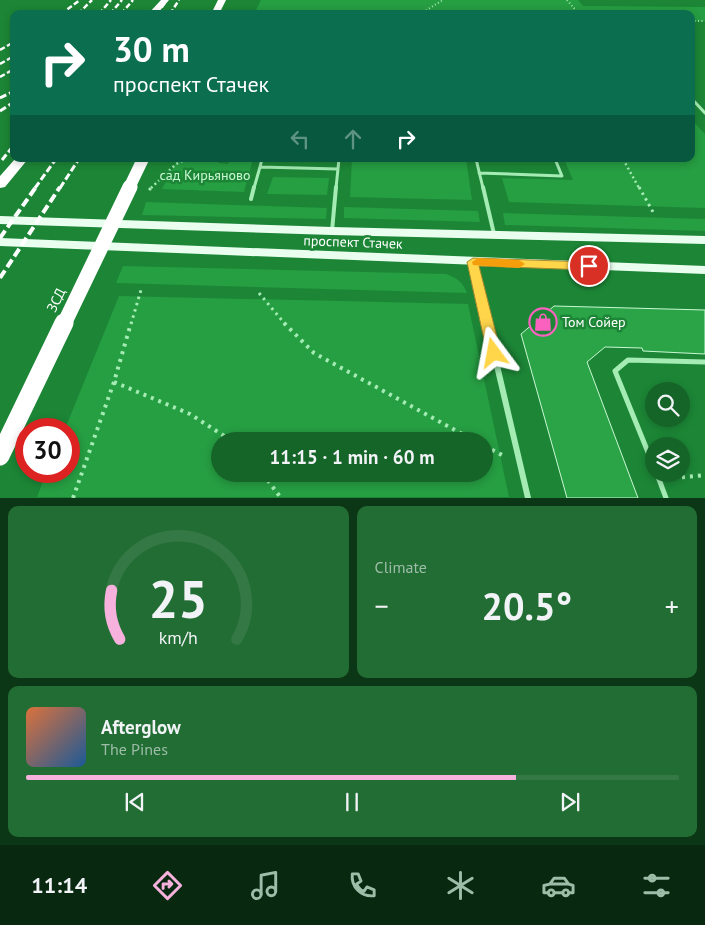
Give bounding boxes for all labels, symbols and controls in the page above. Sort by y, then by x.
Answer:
text: 30 m [113,26,190,72]
icon: right [30,30,95,95]
text: проспект Стачек [113,70,269,98]
icon: left [286,125,314,153]
icon: ahead [339,125,367,153]
icon: right [392,125,420,153]
park label: сад Кирьяново [159,166,251,184]
street label: проспект Стачек [303,231,403,253]
pin [568,245,610,287]
icon: arrive [575,252,603,280]
street label: ЗСД [43,285,69,315]
shop icon: Том Сойер [528,307,558,337]
place label: Том Сойер [562,313,626,331]
position arrow [467,326,519,378]
map controls [645,382,690,482]
button: search [645,382,690,427]
speed limit sign: 30 [15,418,80,483]
button: layers [645,437,690,482]
text: 11:15 · 1 min · 60 m [269,445,435,469]
text: Climate [375,557,427,577]
text: 25 [149,565,208,632]
text: 20.5° [481,581,572,630]
text: − [375,587,389,624]
text: + [665,587,679,624]
text: km/h [159,626,198,649]
text: Afterglow [101,715,181,739]
text: The Pines [101,739,168,759]
icon: previous [121,788,149,816]
icon: pause [338,788,366,816]
icon: next [556,788,584,816]
icon: directions [150,868,185,903]
icon: music [248,868,283,903]
icon: phone [345,868,380,903]
icon: climate [443,868,478,903]
icon: car [541,868,576,903]
icon: filters [639,868,674,903]
text: 11:14 [31,871,87,899]

